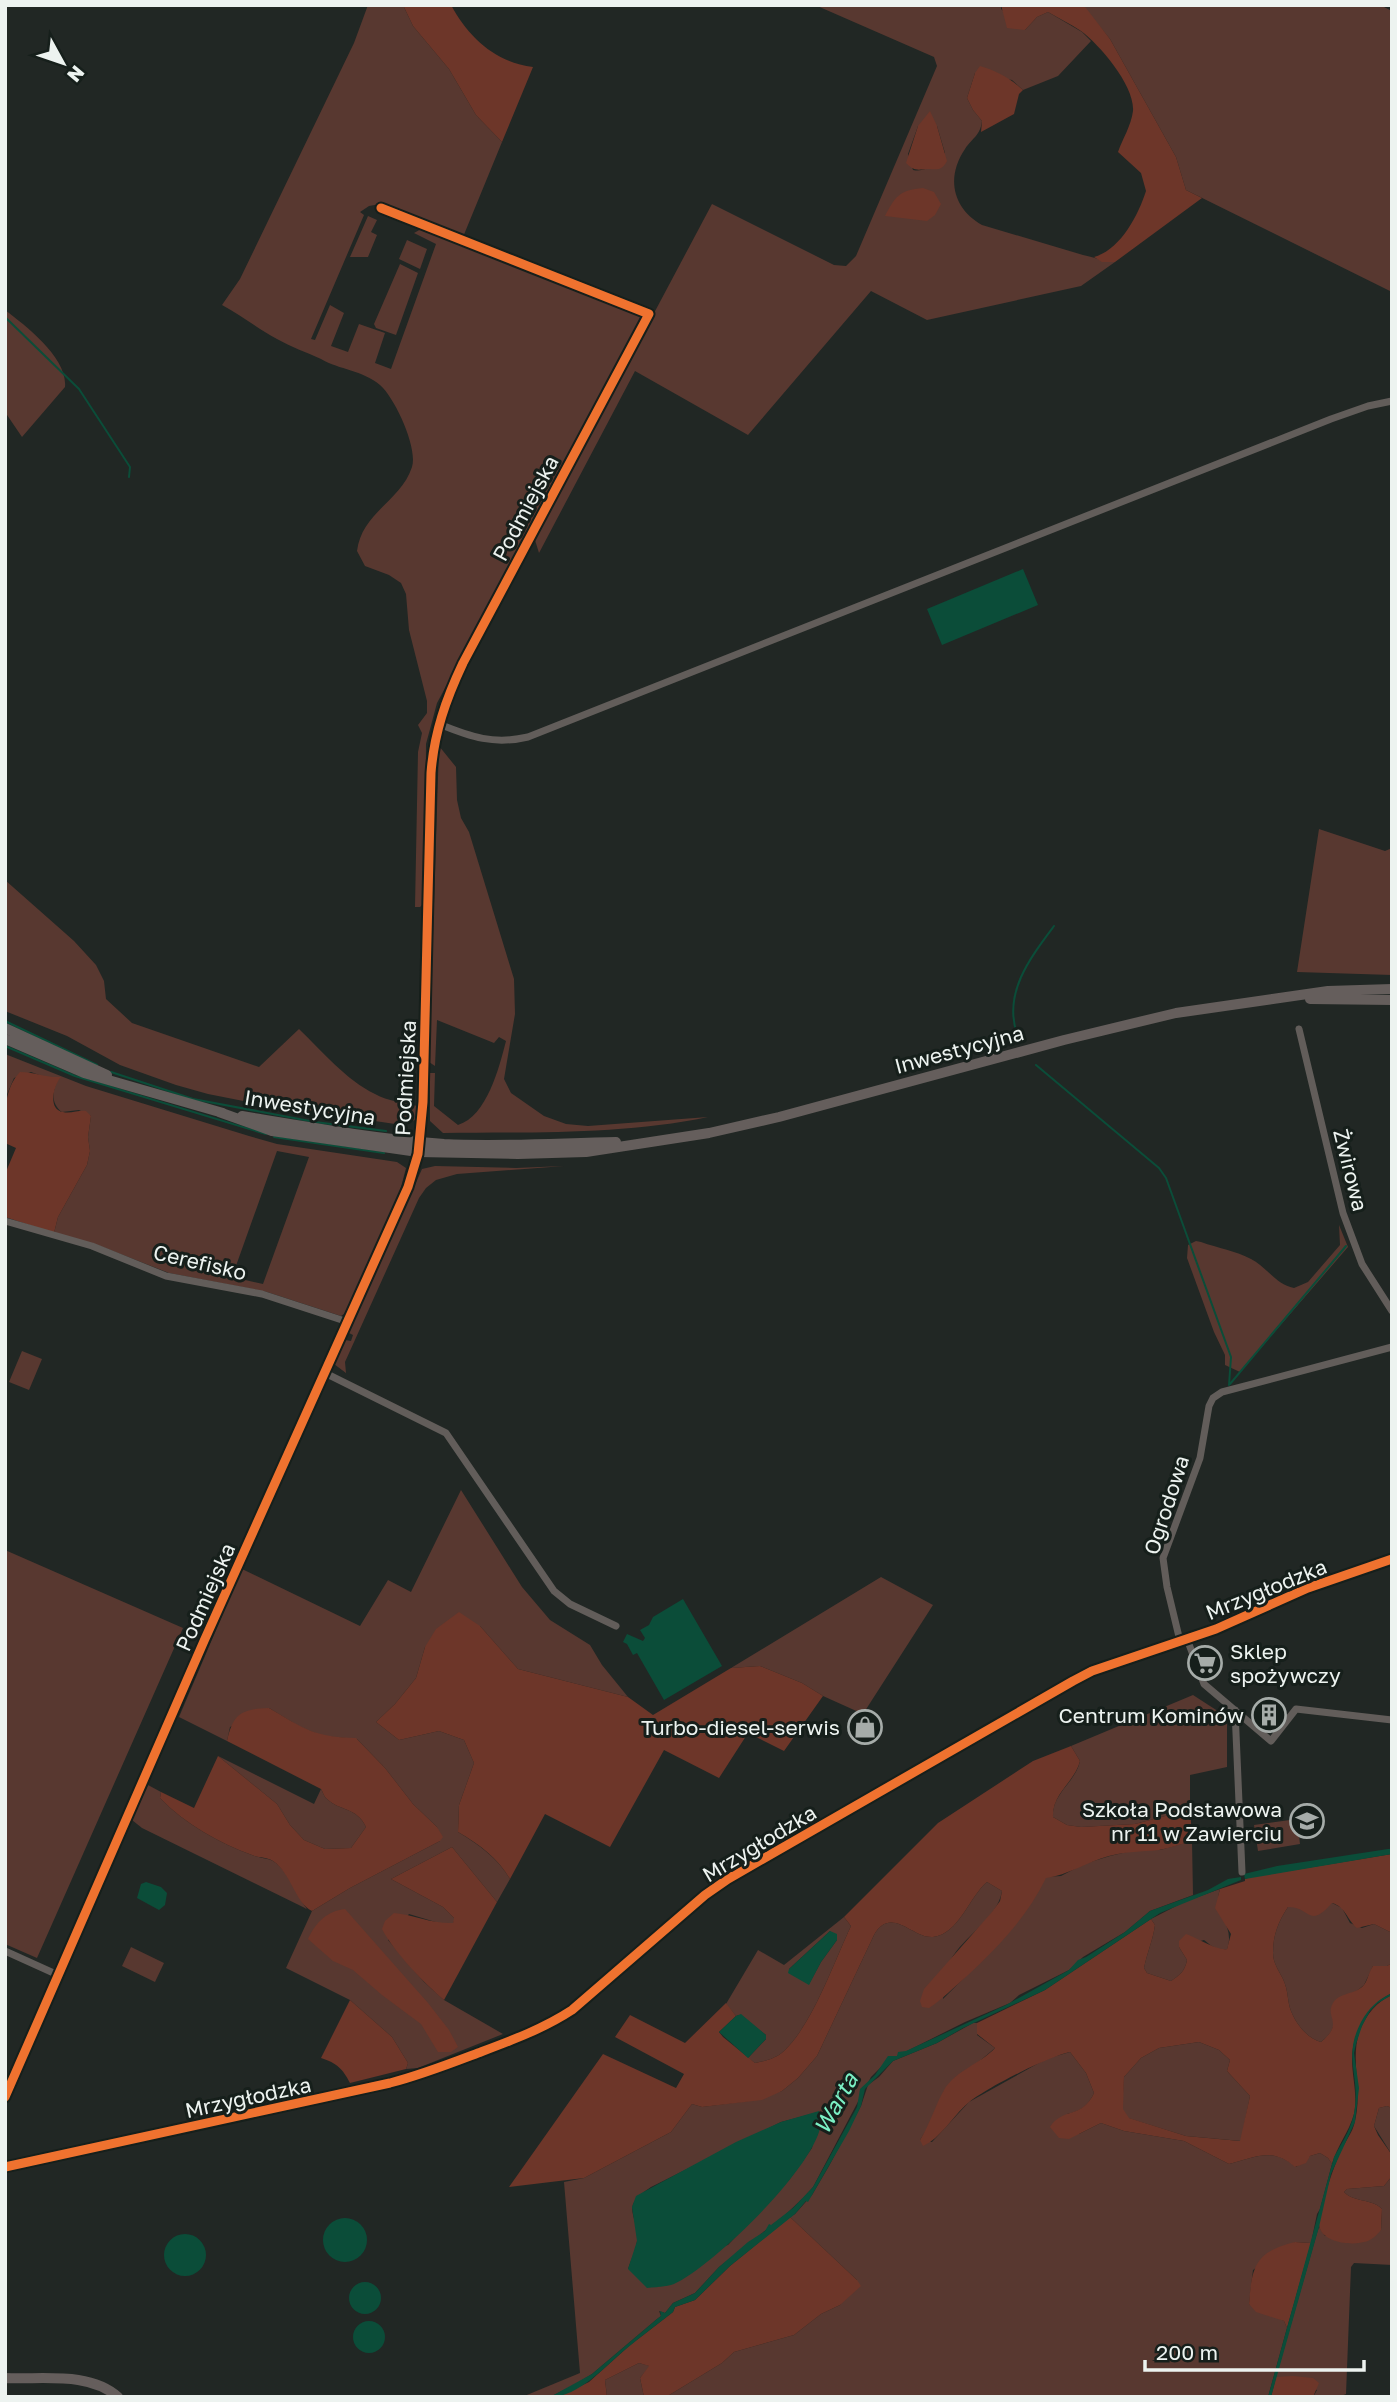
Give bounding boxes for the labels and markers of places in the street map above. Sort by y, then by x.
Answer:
place label: Sklep spożywczy [1230,1638,1341,1688]
supermarket icon: Sklep spożywczy [1186,1644,1224,1682]
building icon: Centrum Kominów [1250,1696,1288,1734]
place label: Centrum Kominów [1059,1702,1244,1728]
shop icon: Turbo-diesel-serwis [846,1708,884,1746]
place label: Turbo-diesel-serwis [641,1714,840,1740]
place label: Szkoła Podstawowa nr 11 w Zawierciu [1082,1796,1282,1846]
school or university icon: Szkoła Podstawowa nr 11 w Zawierciu [1288,1802,1326,1840]

